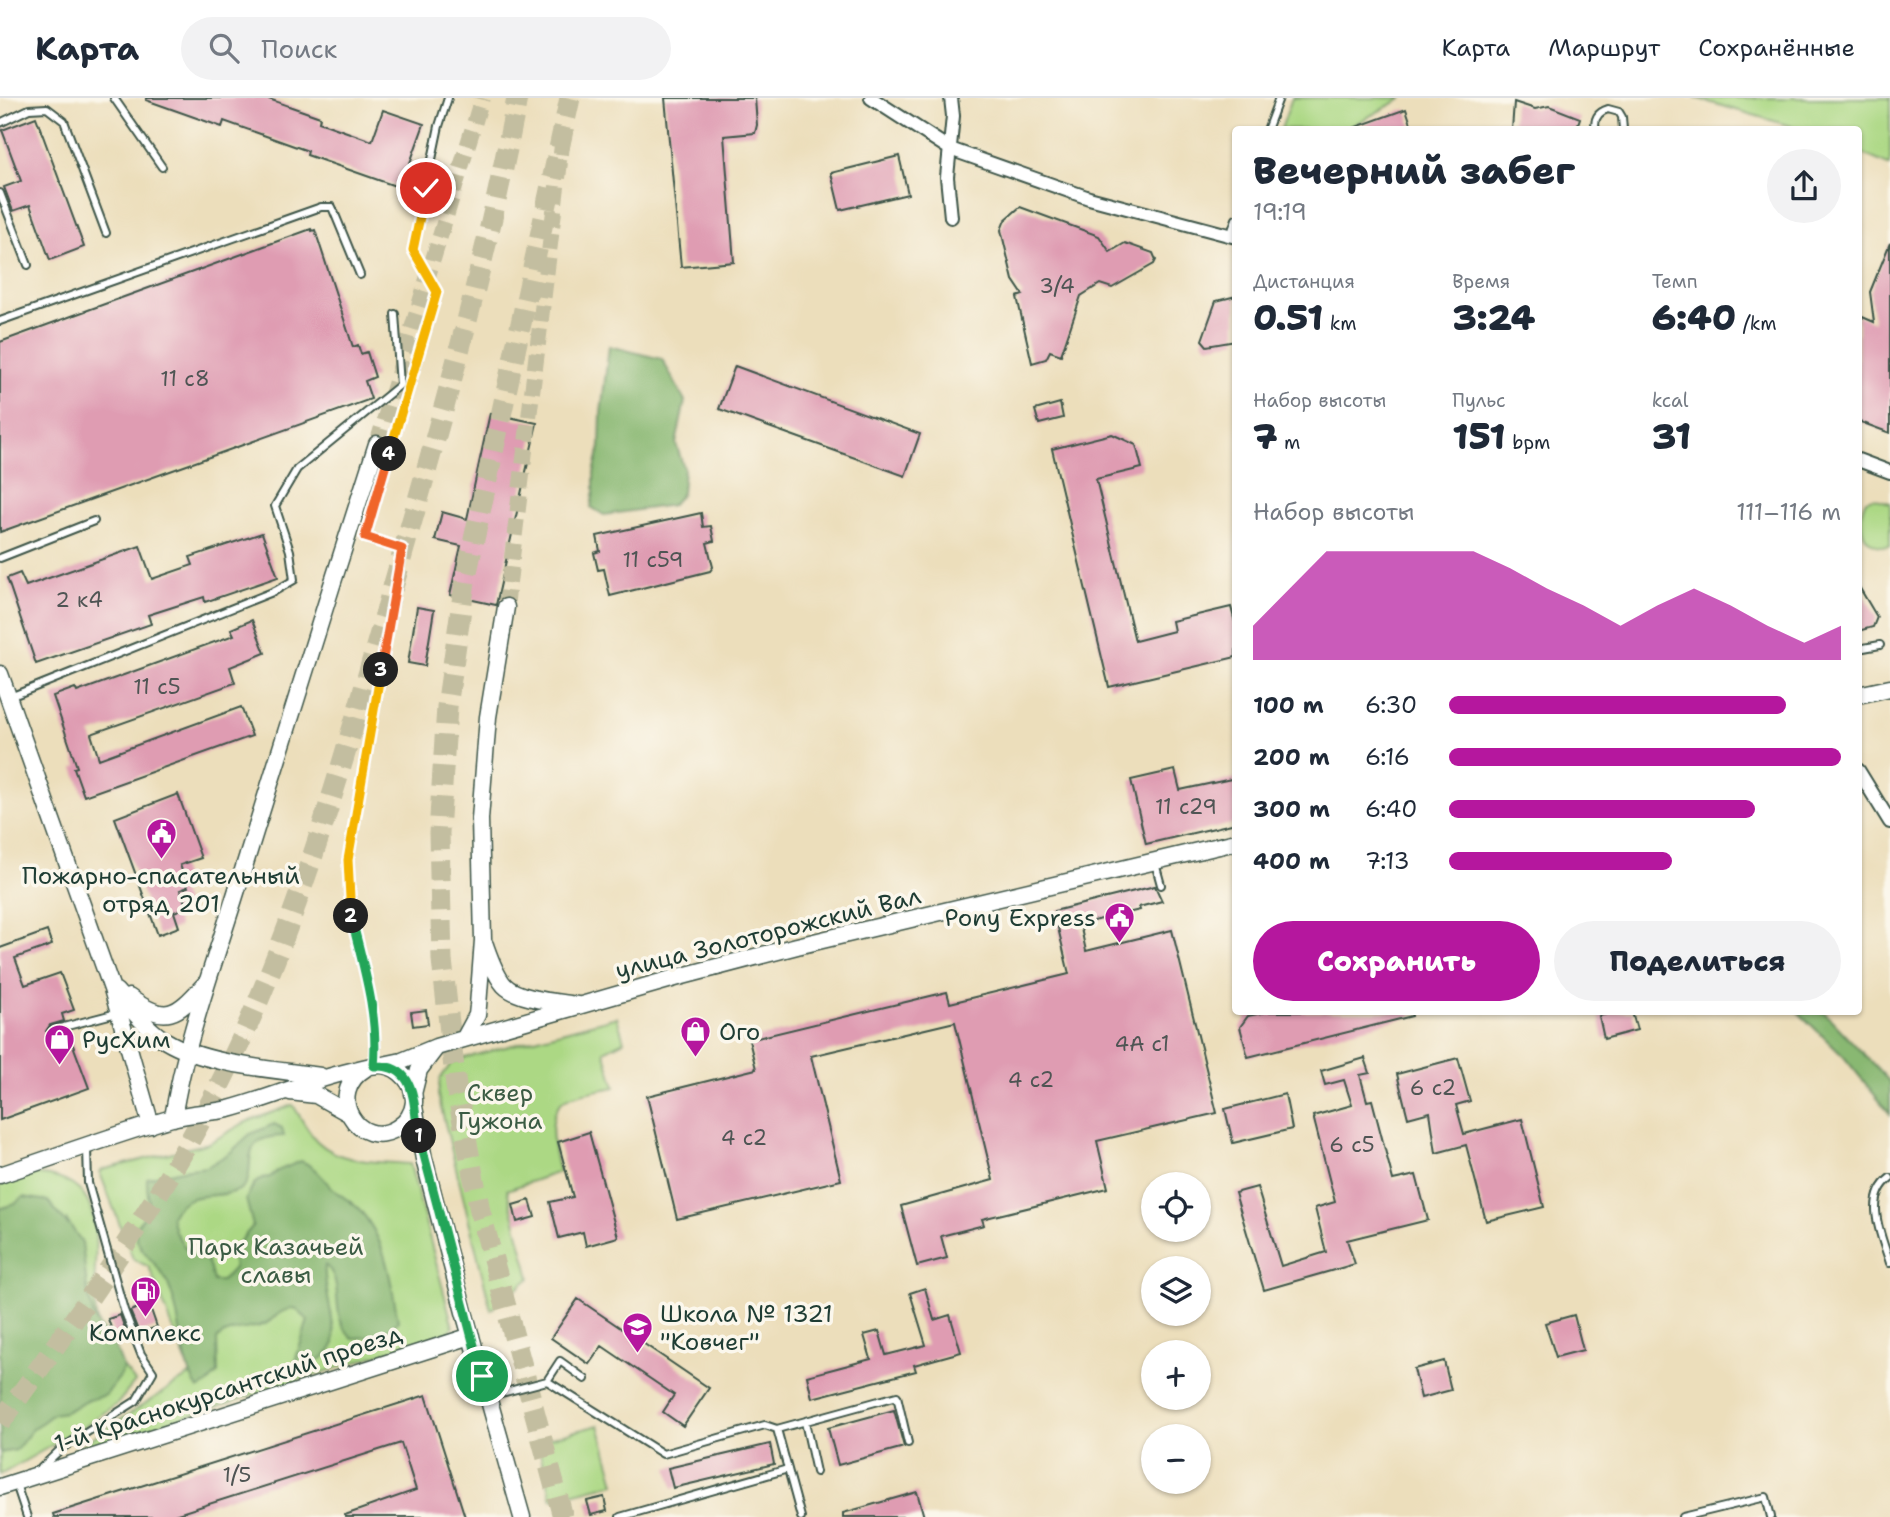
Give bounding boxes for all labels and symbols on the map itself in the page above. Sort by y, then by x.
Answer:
pin [396,158,456,218]
house number: 3/4 [1039,272,1075,300]
house number: 11 с8 [160,365,210,393]
pin: 4 [372,436,406,472]
house number: 11 с59 [622,546,684,574]
house number: 2 к4 [55,586,103,614]
pin: 3 [364,652,398,688]
house number: 11 с5 [133,673,181,701]
house number: 11 с29 [1155,793,1217,821]
public building icon: Пожарно-спасательный отряд 201 [144,817,178,861]
place label: Пожарно-спасательный отряд 201 [22,860,300,920]
street label: улица Золоторожский Вал [612,880,924,986]
pin: 2 [334,898,368,934]
public building icon: Pony Express [1102,901,1136,945]
place label: Pony Express [945,902,1096,934]
shop icon: Ого [679,1015,713,1059]
place label: Ого [719,1016,760,1048]
shop icon: РусХим [42,1023,76,1067]
place label: РусХим [82,1024,170,1056]
house number: 4А с1 [1114,1030,1170,1058]
house number: 4 с2 [1008,1066,1054,1094]
house number: 6 с2 [1410,1074,1456,1102]
park label: Сквер Гужона [458,1077,542,1137]
pin: 1 [402,1118,436,1154]
house number: 4 с2 [721,1124,767,1152]
house number: 6 с5 [1329,1131,1375,1159]
park label: Парк Казачьей славы [188,1231,364,1291]
fuel station icon: Комплекс [128,1274,162,1318]
place label: Школа № 1321 "Ковчег" [660,1298,833,1358]
school or university icon: Школа № 1321 "Ковчег" [620,1311,654,1355]
place label: Комплекс [89,1317,201,1349]
street label: 1-й Краснокурсантский проезд [50,1318,406,1460]
pin [452,1346,512,1406]
house number: 1/5 [223,1461,251,1489]

